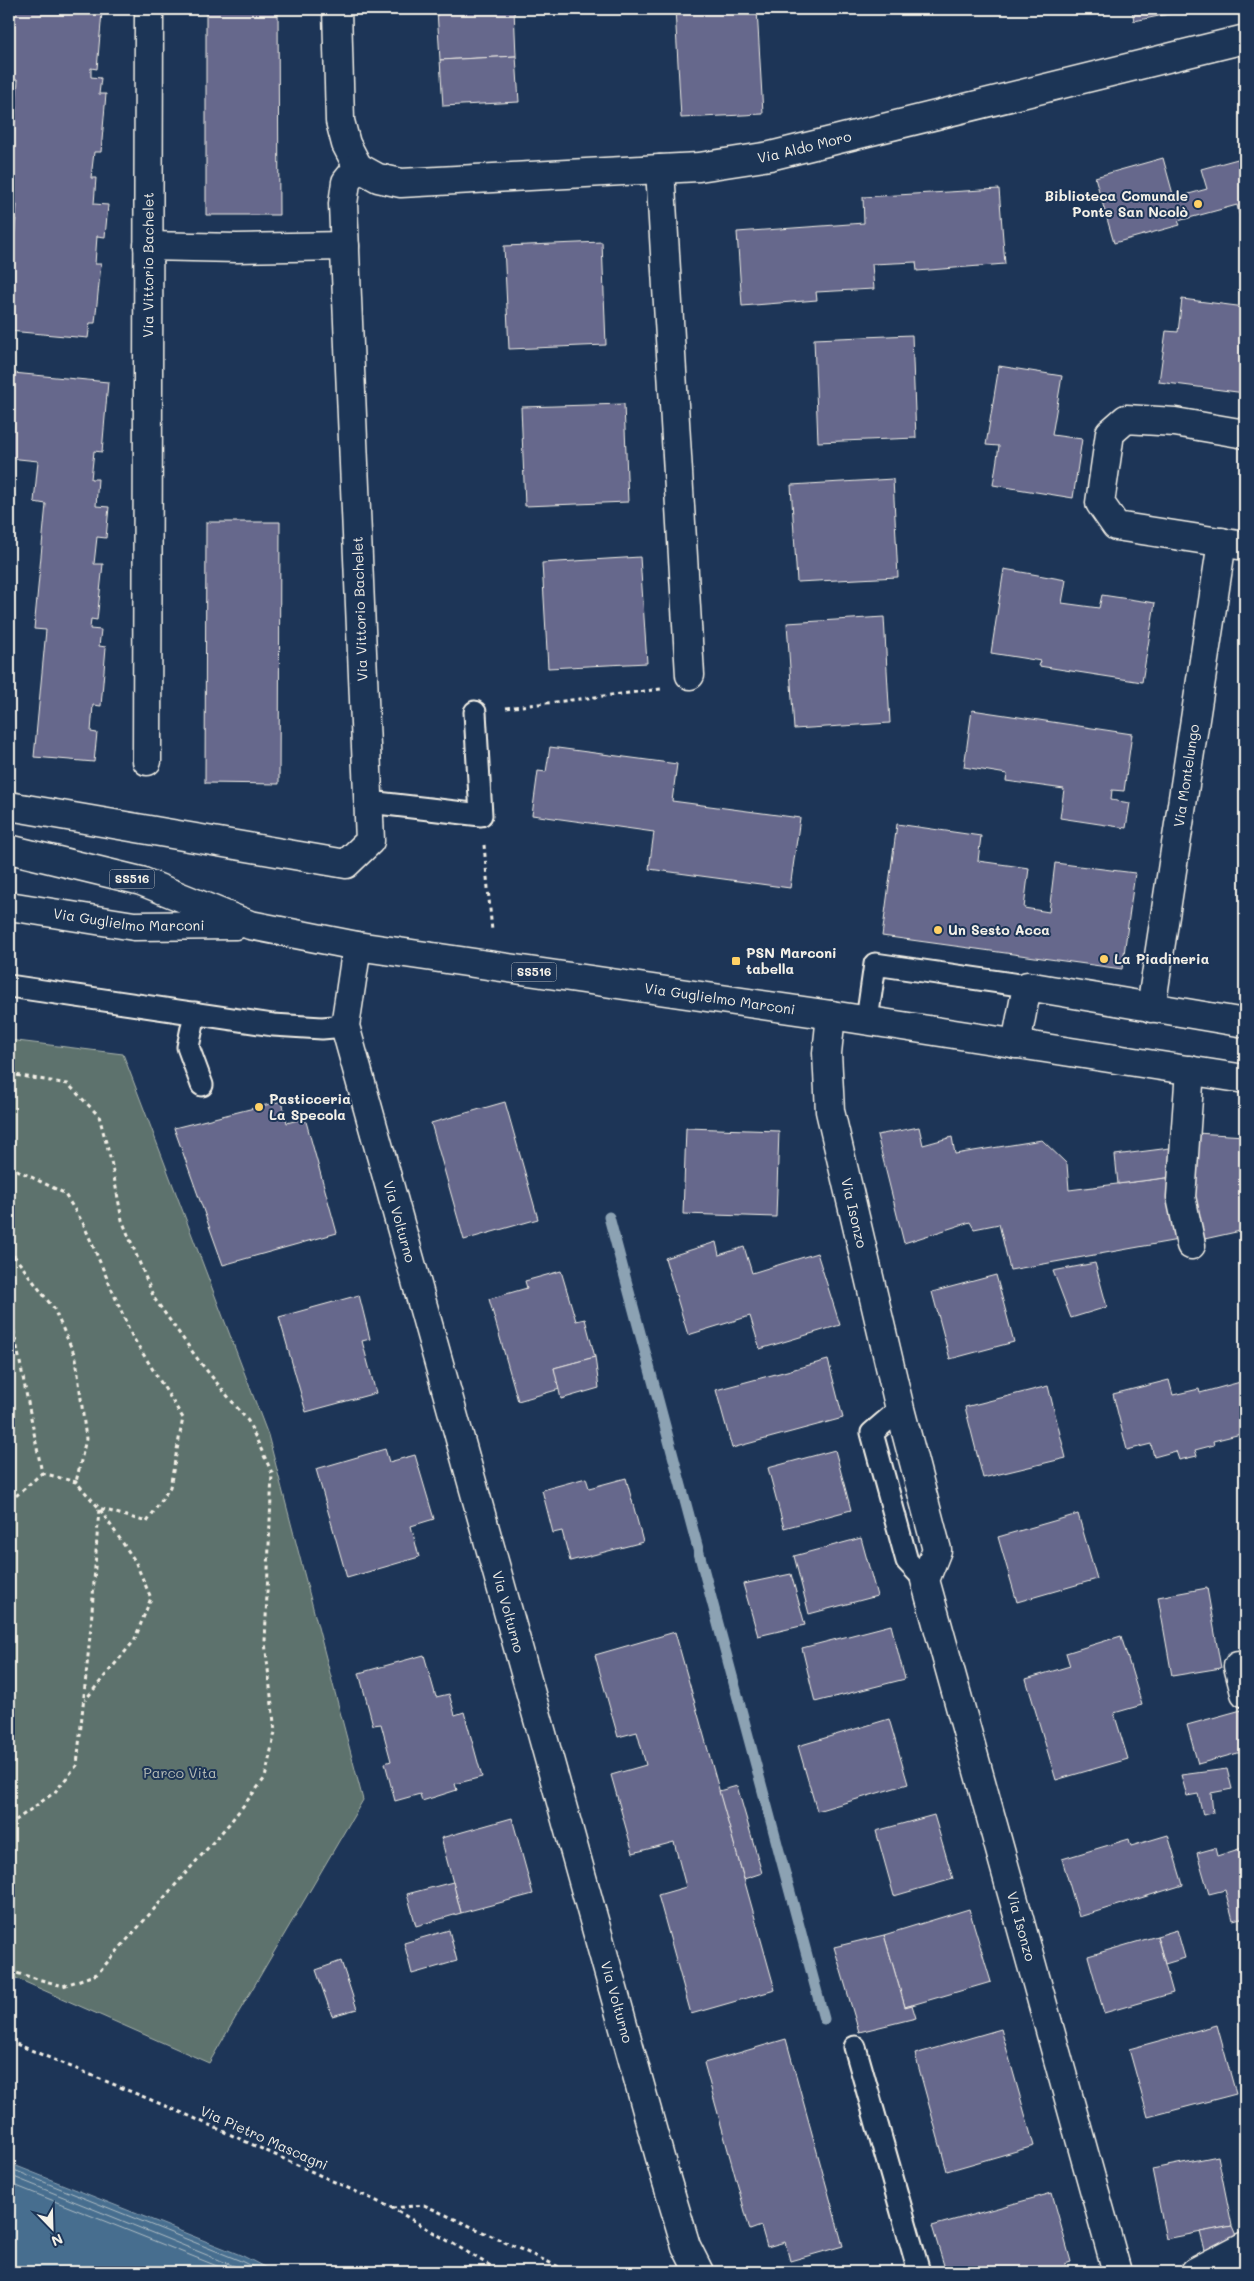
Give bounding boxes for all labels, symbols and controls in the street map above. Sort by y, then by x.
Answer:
street label: Via Aldo Moro [756,126,853,167]
place label: Biblioteca Comunale Ponte San Ncolò [1045,186,1189,221]
street label: Via Vittorio Bachelet [138,192,158,338]
marker: Biblioteca Comunale Ponte San Ncolò [1192,198,1204,210]
street label: Via Vittorio Bachelet [347,536,372,682]
street label: Via Montelungo [1169,723,1203,828]
road number: SS516 [110,870,154,889]
street label: Via Guglielmo Marconi [52,903,205,935]
place label: Un Sesto Acca [948,920,1050,939]
marker: Un Sesto Acca [932,924,944,936]
place label: PSN Marconi tabella [746,943,837,978]
place label: La Piadineria [1114,949,1210,968]
marker: La Piadineria [1098,953,1110,965]
marker: PSN Marconi tabella [730,955,742,967]
road number: SS516 [512,962,556,982]
street label: Via Guglielmo Marconi [643,978,797,1019]
place label: Pasticceria La Specola [269,1089,351,1124]
marker: Pasticceria La Specola [253,1101,265,1113]
street label: Via Isonzo [837,1176,872,1250]
street label: Via Volturno [379,1178,420,1265]
street label: Via Volturno [488,1569,529,1655]
park label: Parco Vita [143,1763,217,1782]
street label: Via Isonzo [1003,1889,1040,1963]
street label: Via Volturno [597,1959,638,2045]
street label: Via Pietro Mascagni [197,2101,331,2174]
north arrow [28,2204,78,2254]
text: N [49,2230,66,2251]

